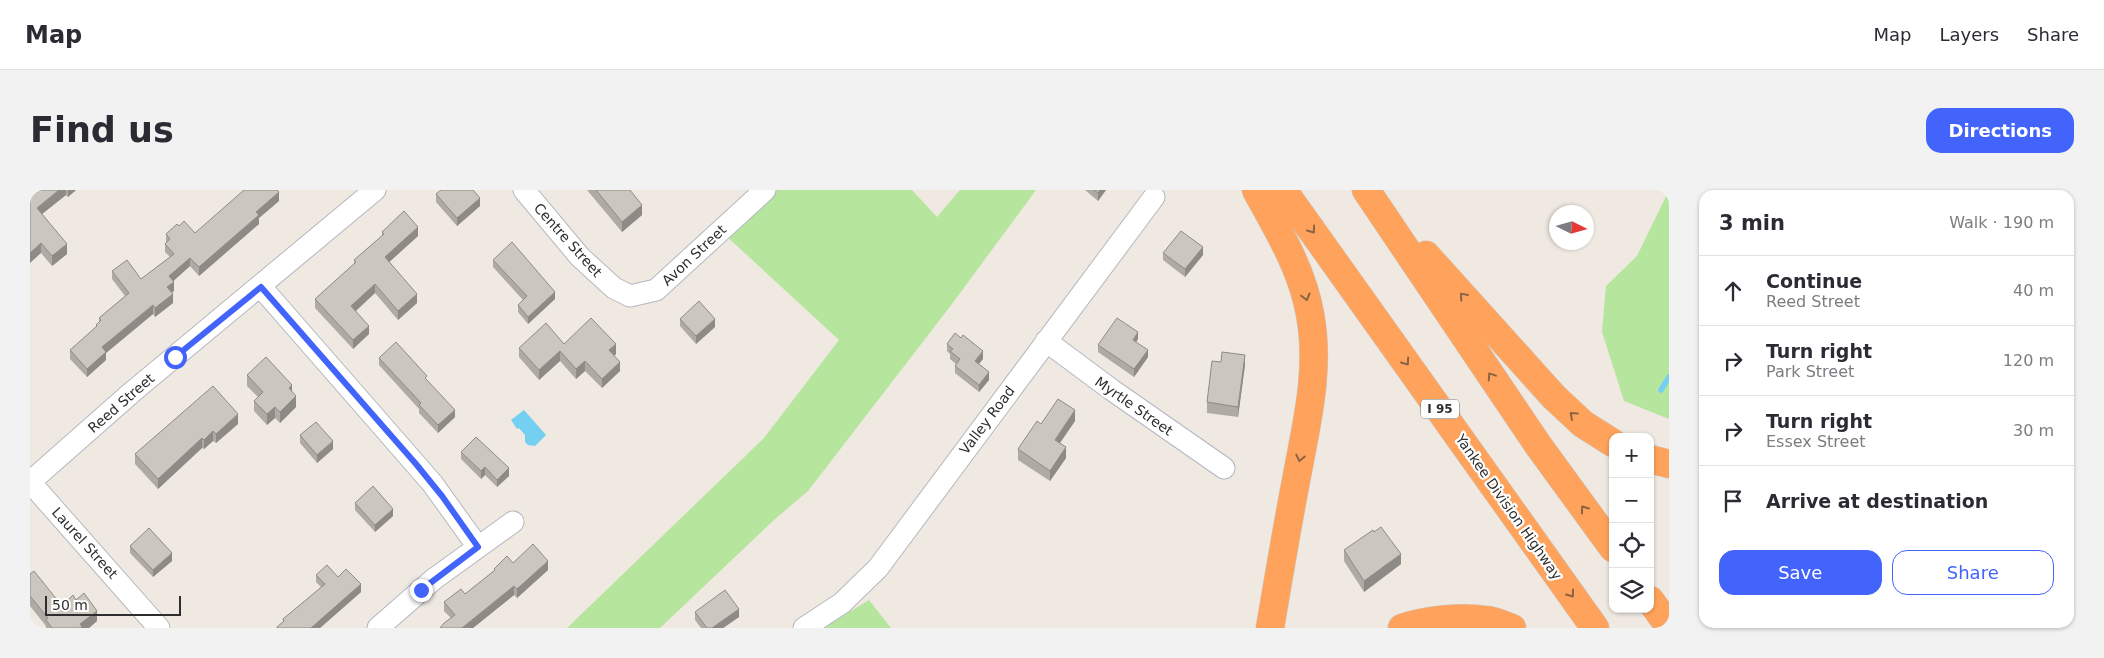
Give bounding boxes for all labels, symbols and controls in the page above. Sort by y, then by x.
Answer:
text: Map [25,21,82,49]
text: Map [1873,24,1911,45]
text: Layers [1939,24,1999,45]
text: Share [2027,24,2079,45]
button: Directions [1926,108,2074,153]
text: Find us [30,110,174,150]
street label: Centre Street [531,200,606,281]
north arrow [1549,205,1594,250]
text: 3 min [1719,211,1785,235]
text: Walk · 190 m [1949,213,2054,232]
street label: Avon Street [659,221,730,289]
one-way arrow [1306,224,1315,234]
text: Continue [1766,270,1862,292]
icon: ahead [1719,277,1747,305]
text: 40 m [2013,281,2054,300]
one-way arrow [1460,292,1469,301]
text: Reed Street [1766,292,1860,311]
one-way arrow [1300,293,1311,302]
text: Turn right [1766,340,1872,362]
route start [164,346,187,369]
icon: right [1719,347,1747,375]
text: 120 m [2003,351,2054,370]
one-way arrow [1400,356,1409,366]
text: Park Street [1766,362,1854,381]
street label: Reed Street [85,370,158,436]
one-way arrow [1488,372,1497,381]
street label: Myrtle Street [1092,373,1176,439]
street label: Valley Road [956,383,1018,457]
road number: I 95 [1421,400,1459,418]
text: Turn right [1766,410,1872,432]
one-way arrow [1570,412,1579,421]
icon: right [1719,417,1747,445]
text: 30 m [2013,421,2054,440]
street label: Yankee Division Highway [1452,430,1565,583]
text: Essex Street [1766,432,1866,451]
map controls [1609,433,1654,613]
button: + [1609,433,1654,478]
one-way arrow [1296,453,1306,462]
button: − [1609,478,1654,523]
icon: arrive [1719,487,1747,515]
text: Arrive at destination [1766,490,1988,512]
street label: Laurel Street [49,504,121,582]
one-way arrow [1581,505,1590,515]
button: locate [1609,523,1654,568]
button: Save [1719,550,1882,595]
button: Share [1892,550,2054,595]
button: layers [1609,568,1654,613]
route end [410,579,433,602]
one-way arrow [1565,588,1574,598]
scale bar [45,593,181,616]
text: 50 m [52,597,88,613]

